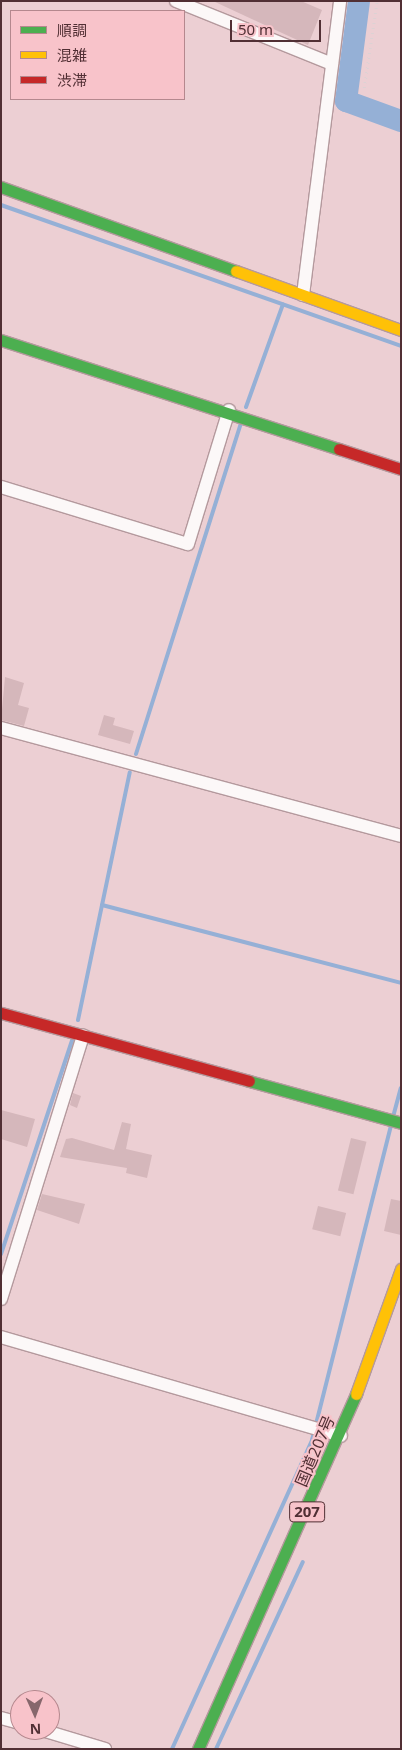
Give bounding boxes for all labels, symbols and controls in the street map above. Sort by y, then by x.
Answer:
legend [10,10,185,100]
scale bar [232,10,323,42]
text: 50 m [238,19,273,39]
text: 順調 [57,20,87,40]
text: 混雑 [57,45,87,65]
text: 渋滞 [57,70,87,90]
street label: 国道207号 [291,1413,339,1489]
road number: 207 [288,1500,326,1524]
north arrow [10,1690,60,1740]
text: N [29,1720,42,1739]

